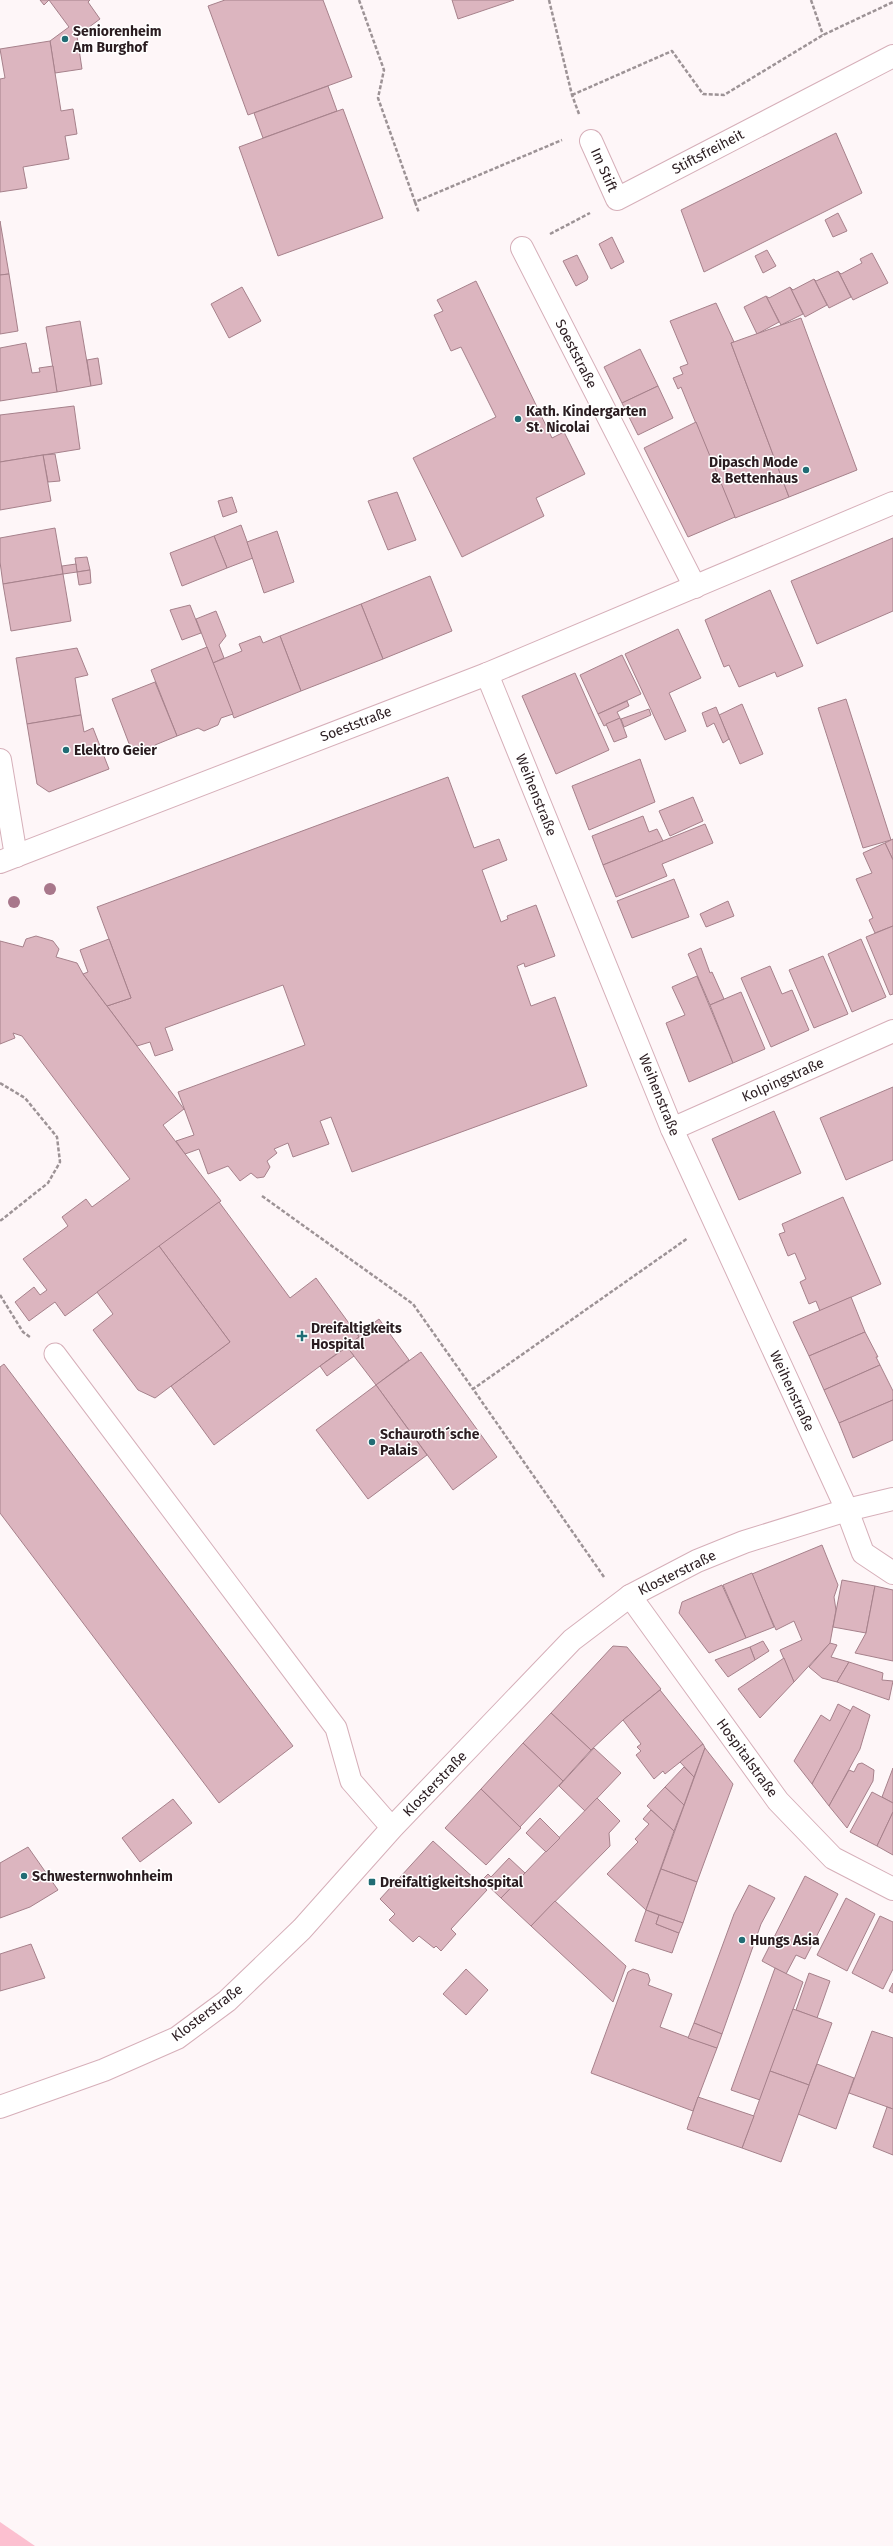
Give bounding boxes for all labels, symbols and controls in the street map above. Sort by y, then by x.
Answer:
place label: Seniorenheim Am Burghof [72,23,162,56]
marker: Seniorenheim Am Burghof [60,34,70,44]
street label: Stiftsfreiheit [669,126,748,178]
street label: Im Stift [587,145,622,195]
street label: Soeststraße [551,317,601,391]
place label: Kath. Kindergarten St. Nicolai [526,403,647,436]
marker: Kath. Kindergarten St. Nicolai [513,414,523,424]
place label: Dipasch Mode & Bettenhaus [709,454,798,487]
marker: Dipasch Mode & Bettenhaus [801,465,811,475]
street label: Soeststraße [318,703,394,745]
place label: Elektro Geier [74,742,157,759]
marker: Elektro Geier [61,745,71,755]
street label: Weihenstraße [512,751,560,839]
street label: Weihenstraße [635,1051,683,1139]
street label: Kolpingstraße [739,1054,827,1106]
place label: Dreifaltigkeits Hospital [311,1320,402,1353]
marker: Dreifaltigkeits Hospital [296,1330,308,1342]
street label: Weihenstraße [766,1348,818,1434]
place label: Schauroth´sche Palais [380,1426,480,1459]
marker: Schauroth´sche Palais [367,1437,377,1447]
street label: Klosterstraße [635,1547,719,1599]
street label: Hospitalstraße [713,1715,781,1801]
street label: Klosterstraße [399,1748,471,1820]
place label: Schwesternwohnheim [32,1868,173,1885]
marker: Schwesternwohnheim [19,1871,29,1881]
place label: Dreifaltigkeitshospital [380,1874,524,1891]
marker: Dreifaltigkeitshospital [367,1877,377,1887]
place label: Hungs Asia [750,1932,820,1949]
marker: Hungs Asia [737,1935,747,1945]
street label: Klosterstraße [168,1981,246,2045]

